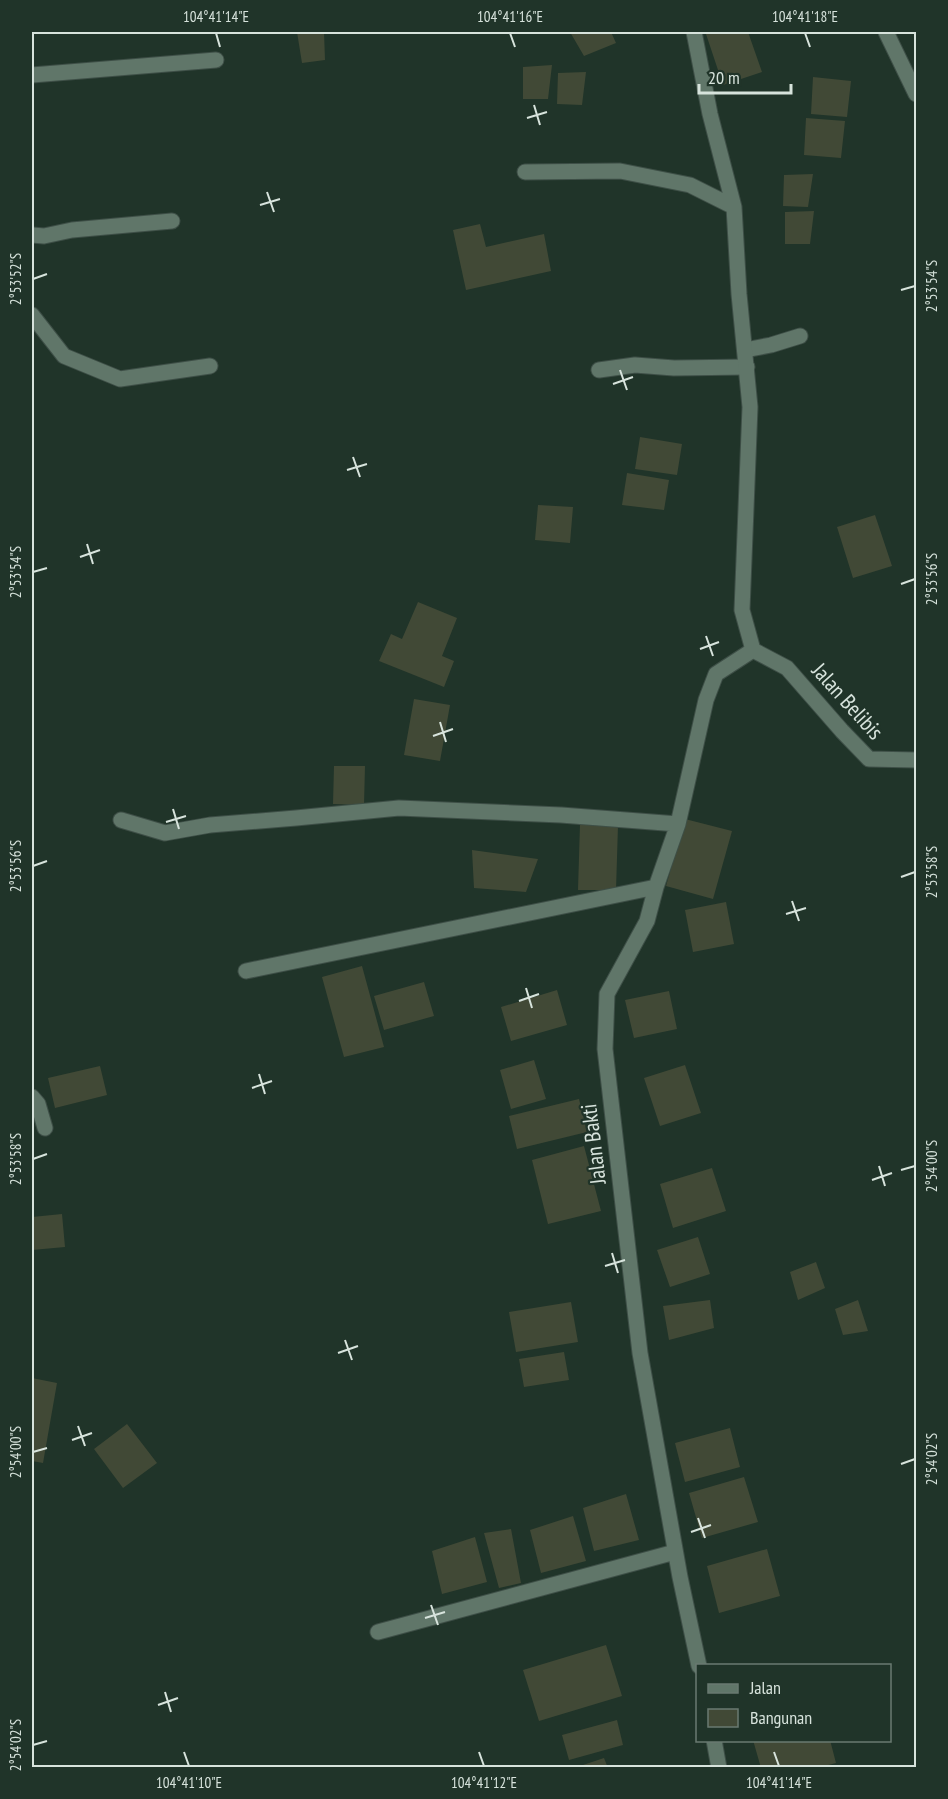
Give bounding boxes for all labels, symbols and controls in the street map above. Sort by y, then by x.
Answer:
text: 104°41'14"E [183,7,249,26]
text: 104°41'16"E [477,7,543,26]
text: 104°41'18"E [772,7,838,26]
scale bar [699,57,790,95]
text: 20 m [708,66,740,89]
text: 2°53'52"S [6,253,25,305]
text: 2°53'54"S [922,260,941,312]
text: 2°53'54"S [6,546,25,598]
text: 2°53'56"S [922,553,941,605]
street label: Jalan Belibis [806,656,890,745]
text: 2°53'56"S [6,840,25,892]
text: 2°53'58"S [922,846,941,898]
street label: Jalan Bakti [574,1102,612,1187]
text: 2°53'58"S [6,1133,25,1185]
text: 2°54'00"S [922,1140,941,1192]
text: 2°54'00"S [6,1426,25,1478]
text: 2°54'02"S [922,1433,941,1485]
legend [696,1664,891,1742]
text: Jalan [749,1676,781,1699]
text: Bangunan [750,1706,812,1729]
text: 2°54'02"S [6,1719,25,1771]
text: 104°41'10"E [156,1773,222,1792]
text: 104°41'12"E [451,1773,517,1792]
text: 104°41'14"E [746,1773,812,1792]

